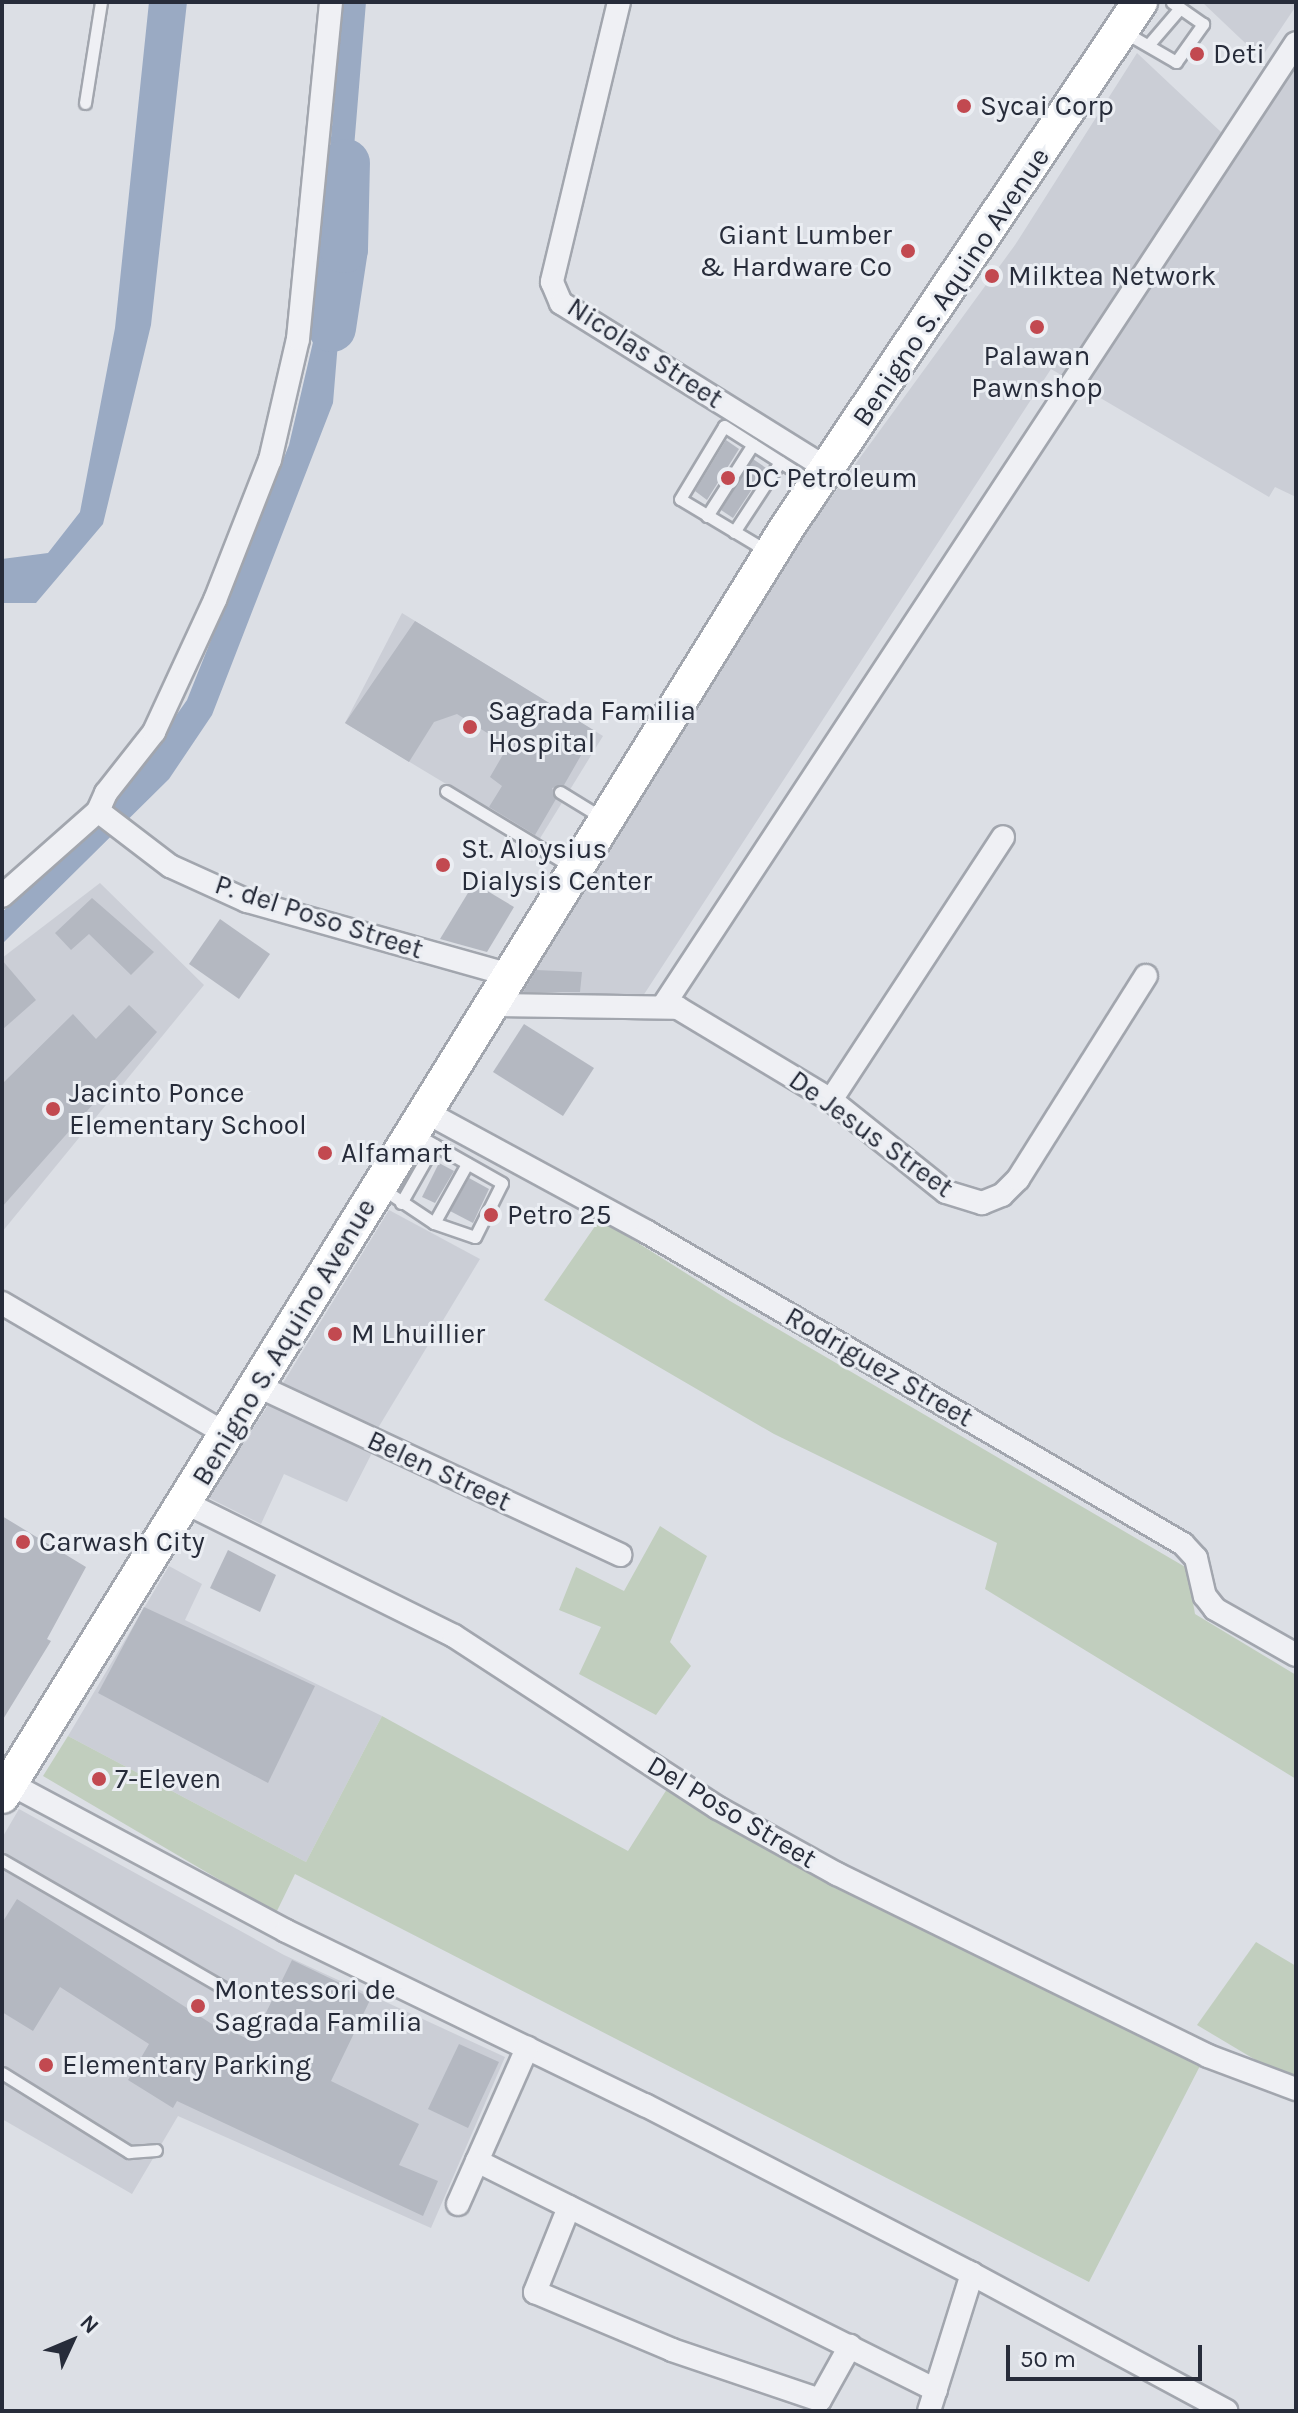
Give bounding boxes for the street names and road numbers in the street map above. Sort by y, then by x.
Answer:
street label: Benigno S. Aquino Avenue [845,141,1057,433]
street label: Nicolas Street [561,290,729,416]
street label: P. del Poso Street [211,868,427,966]
street label: De Jesus Street [782,1063,960,1205]
street label: Benigno S. Aquino Avenue [185,1192,383,1492]
street label: Rodriguez Street [779,1300,979,1434]
street label: Belen Street [362,1423,516,1519]
street label: Del Poso Street [641,1748,823,1876]

